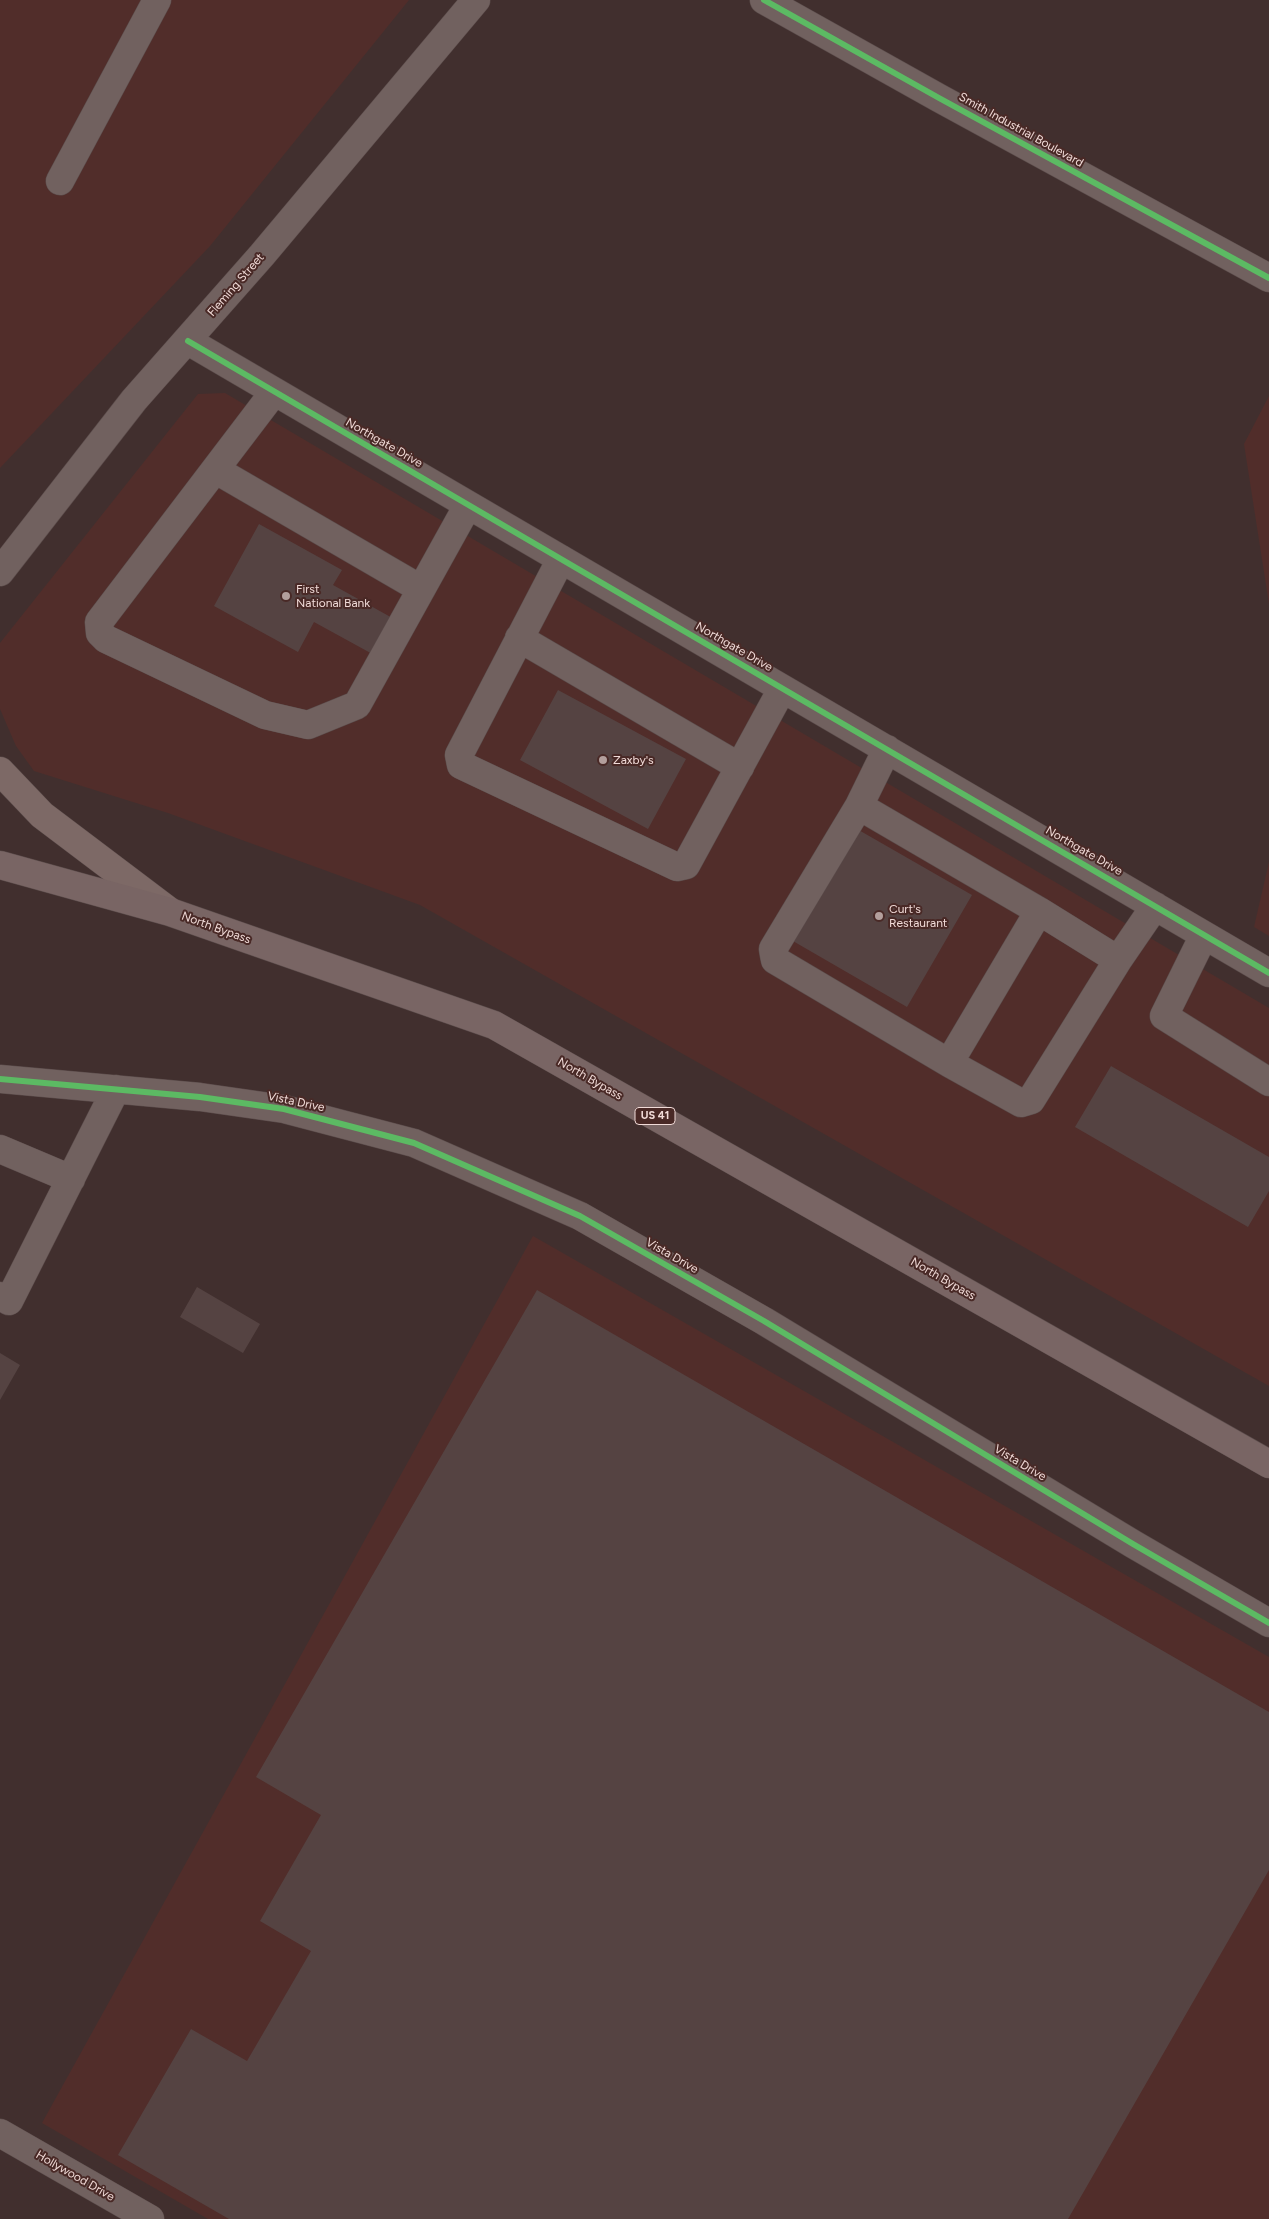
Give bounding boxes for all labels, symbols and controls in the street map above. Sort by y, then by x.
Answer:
street label: Smith Industrial Boulevard [956,90,1086,170]
street label: Fleming Street [205,250,267,320]
street label: Northgate Drive [343,415,425,471]
place label: First National Bank [296,582,370,610]
marker: First National Bank [280,590,292,602]
street label: Northgate Drive [693,619,775,675]
place label: Zaxby's [613,753,654,767]
marker: Zaxby's [597,754,609,766]
street label: Northgate Drive [1043,823,1125,879]
place label: Curt's Restaurant [889,902,947,930]
street label: North Bypass [179,909,253,947]
marker: Curt's Restaurant [873,910,885,922]
street label: North Bypass [555,1055,625,1103]
street label: Vista Drive [266,1089,326,1115]
road number: US 41 [635,1108,675,1124]
street label: Vista Drive [643,1235,701,1277]
street label: North Bypass [908,1255,978,1303]
street label: Vista Drive [991,1442,1049,1484]
street label: Hollywood Drive [33,2148,117,2204]

